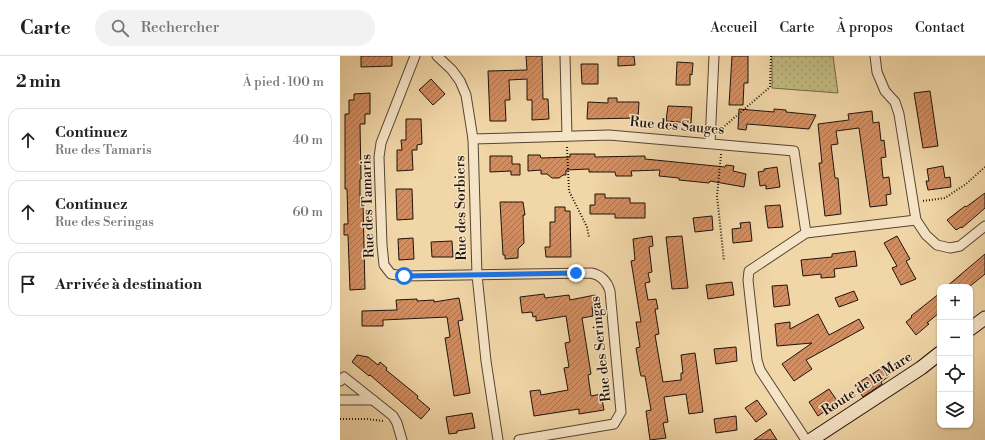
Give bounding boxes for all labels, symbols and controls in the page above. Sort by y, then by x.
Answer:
search box [95,10,375,46]
text: Carte [20,16,71,40]
icon: search [109,17,131,39]
text: Rechercher [141,18,219,37]
text: Accueil [710,19,757,37]
text: Carte [779,19,814,37]
text: À propos [836,19,893,37]
text: Contact [915,19,965,37]
text: 2 min [16,71,61,93]
text: À pied · 100 m [243,74,324,90]
street label: Rue des Sauges [629,113,725,139]
text: Continuez [55,123,127,142]
icon: ahead [17,129,39,151]
text: 40 m [293,132,323,148]
text: Rue des Tamaris [55,142,152,158]
street label: Rue des Tamaris [357,154,379,258]
street label: Rue des Sorbiers [451,155,471,261]
text: Continuez [55,195,127,214]
icon: ahead [17,201,39,223]
text: 60 m [292,204,323,220]
text: Rue des Seringas [55,214,154,230]
route end [567,264,585,282]
route start [395,267,413,285]
icon: arrive [17,273,39,295]
text: Arrivée à destination [55,275,202,294]
map controls [937,284,973,428]
button: + [937,284,973,320]
street label: Rue des Seringas [586,295,616,403]
button: − [937,320,973,356]
street label: Route de la Mare [818,348,916,420]
button: locate [937,356,973,392]
button: layers [937,392,973,428]

